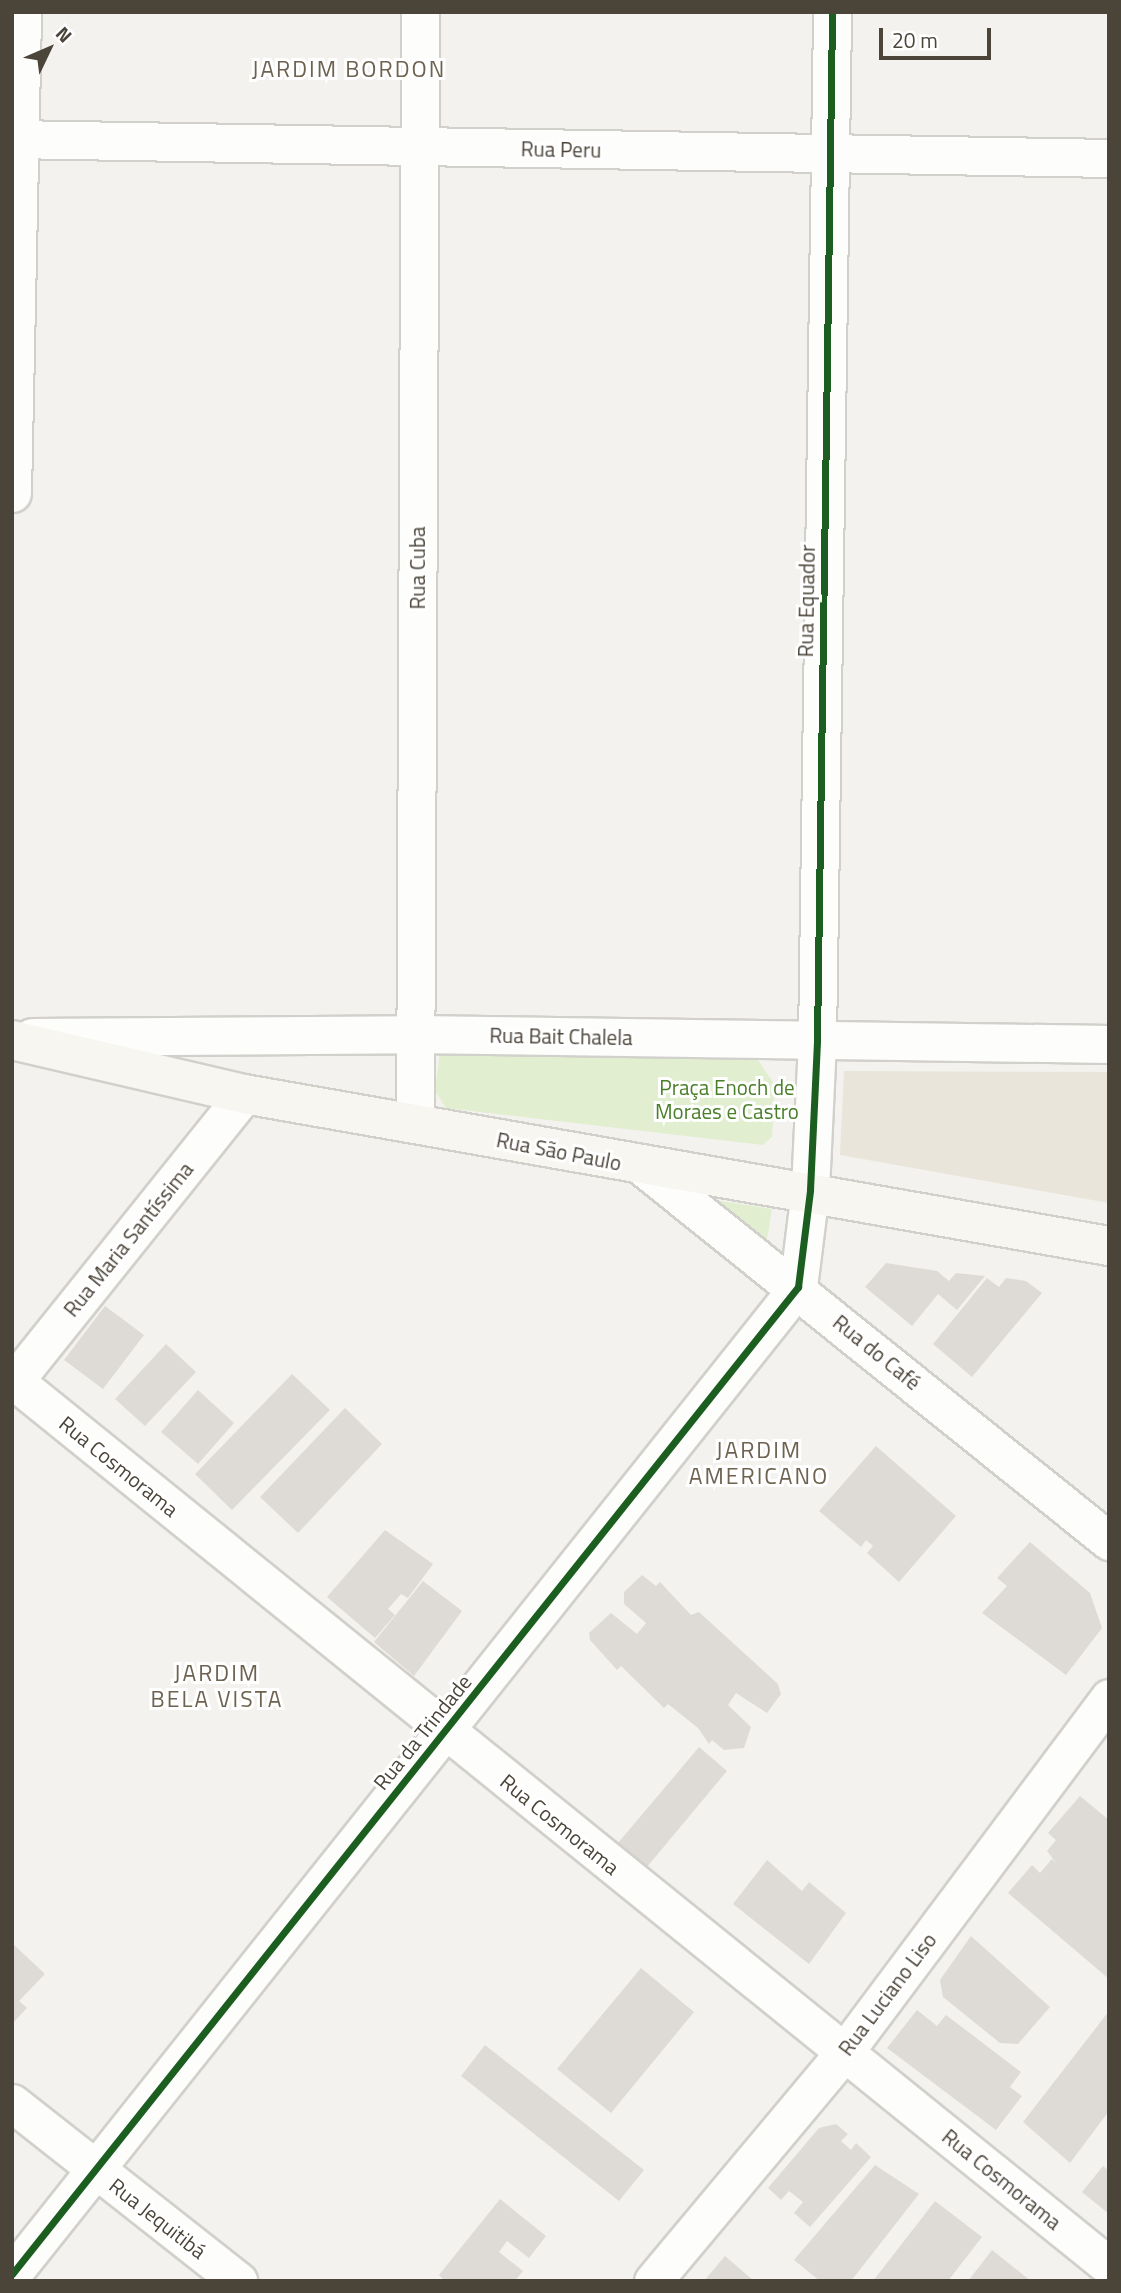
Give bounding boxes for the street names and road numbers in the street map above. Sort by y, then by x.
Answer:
street label: Rua Peru [521,136,601,162]
street label: Rua Cuba [404,526,430,610]
street label: Rua Equador [792,544,820,658]
street label: Rua Bait Chalela [489,1022,633,1050]
street label: Rua São Paulo [494,1127,624,1175]
street label: Rua Maria Santíssima [58,1157,198,1321]
street label: Rua do Café [828,1309,926,1395]
street label: Rua Cosmorama [54,1410,184,1522]
street label: Rua da Trindade [368,1669,476,1795]
street label: Rua Cosmorama [495,1768,625,1880]
street label: Rua Luciano Liso [833,1928,941,2060]
street label: Rua Cosmorama [937,2123,1067,2235]
street label: Rua Jequitibá [105,2172,211,2264]

